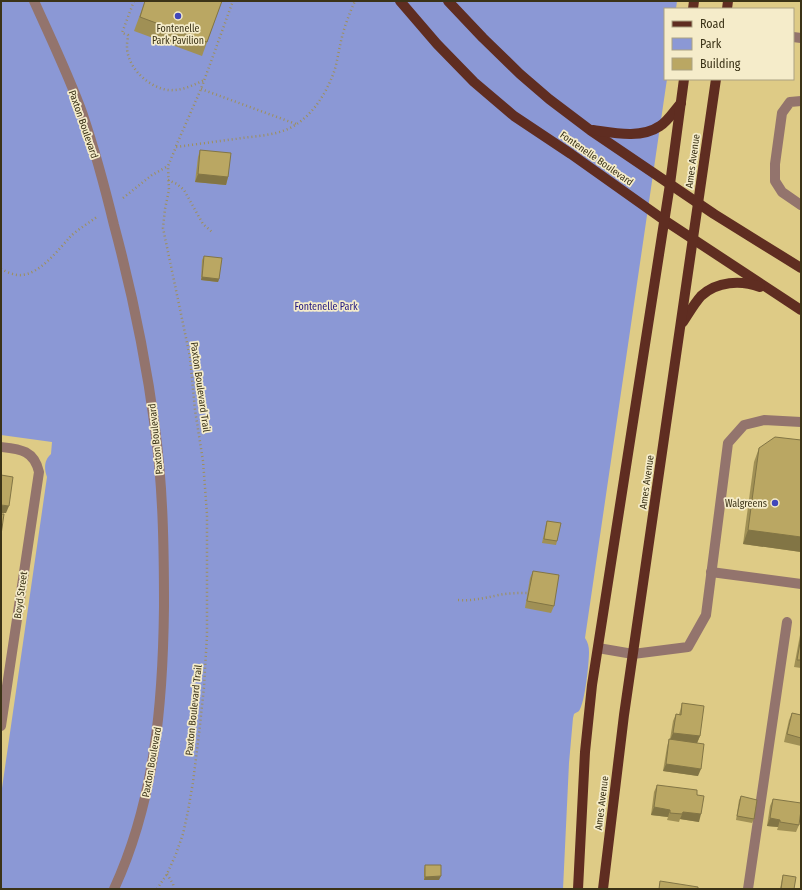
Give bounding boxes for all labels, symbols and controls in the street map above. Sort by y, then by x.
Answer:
legend [664,8,794,80]
marker: Fontenelle Park Pavilion [173,11,183,21]
text: Road [700,17,725,31]
place label: Fontenelle Park Pavilion [152,23,204,47]
text: Park [700,37,722,51]
text: Building [700,57,741,71]
street label: Paxton Boulevard [66,89,100,160]
street label: Fontenelle Boulevard [558,129,635,189]
street label: Ames Avenue [683,133,703,189]
park label: Fontenelle Park [294,301,358,313]
street label: Paxton Boulevard Trail [188,341,212,433]
street label: Paxton Boulevard [146,403,166,475]
street label: Ames Avenue [637,454,657,510]
place label: Walgreens [725,498,767,510]
marker: Walgreens [770,498,780,508]
street label: Boyd Street [12,570,30,619]
street label: Paxton Boulevard Trail [183,664,205,756]
street label: Paxton Boulevard [140,726,164,798]
street label: Ames Avenue [593,775,611,831]

